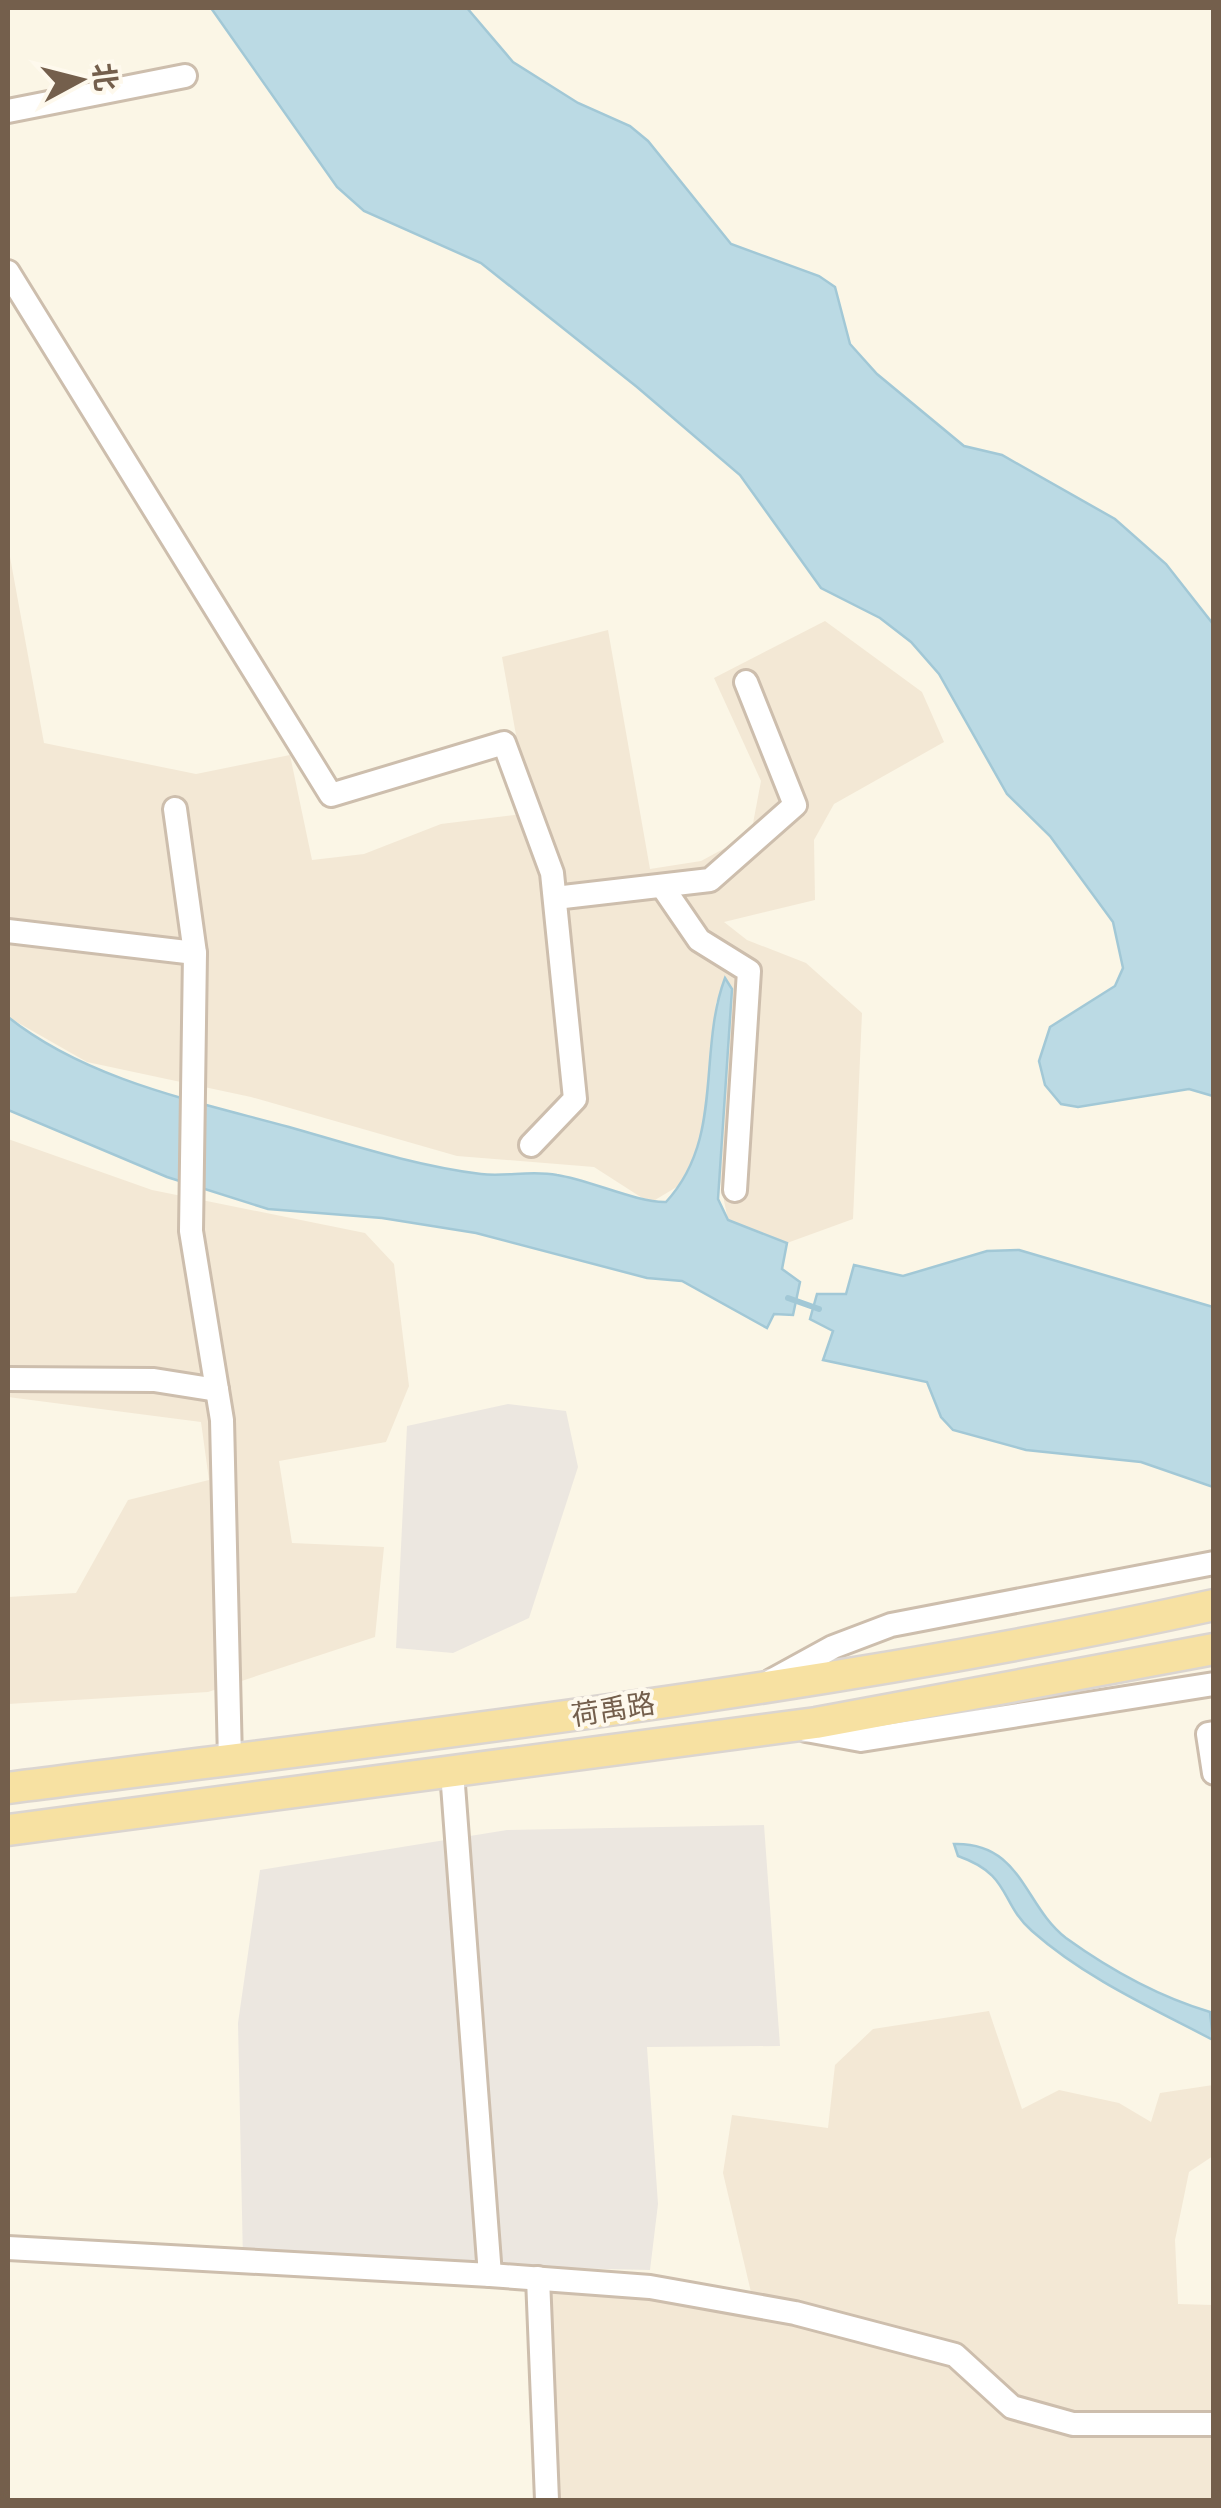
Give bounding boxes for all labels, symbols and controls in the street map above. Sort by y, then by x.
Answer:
north arrow [30,30,130,130]
text: 北 [85,61,125,93]
street label: 荷禹路 [569,1684,657,1733]

